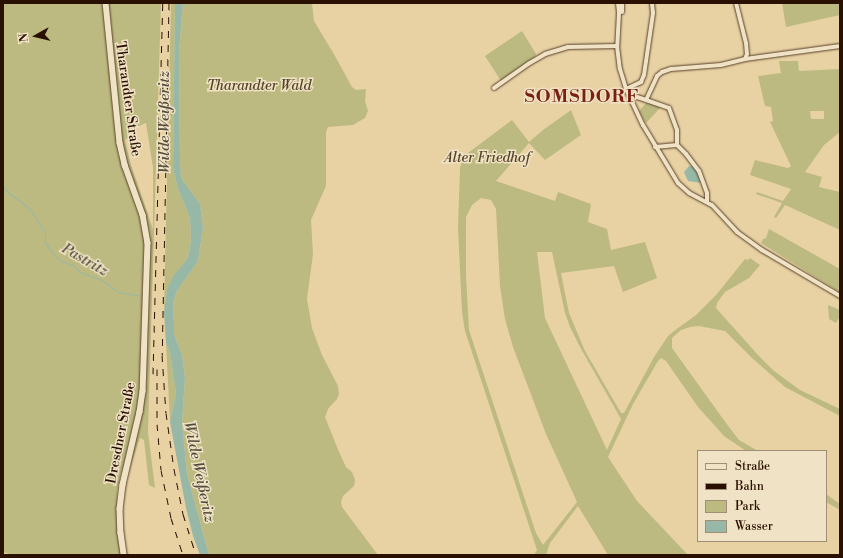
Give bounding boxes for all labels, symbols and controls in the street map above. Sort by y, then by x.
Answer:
north arrow [16,16,56,56]
text: N [17,32,32,43]
street label: Tharandter Straße [112,40,144,158]
water label: Wilde Weißeritz [156,71,174,173]
park label: Tharandter Wald [207,78,311,94]
district label: SOMSDORF [524,86,640,108]
park label: Alter Friedhof [444,150,530,166]
water label: Pastritz [59,240,111,280]
street label: Dresdner Straße [103,381,139,485]
water label: Wilde Weißeritz [180,420,218,524]
legend [697,450,827,542]
text: Straße [735,459,770,474]
text: Bahn [735,479,764,494]
text: Park [735,499,760,514]
text: Wasser [735,519,773,534]

